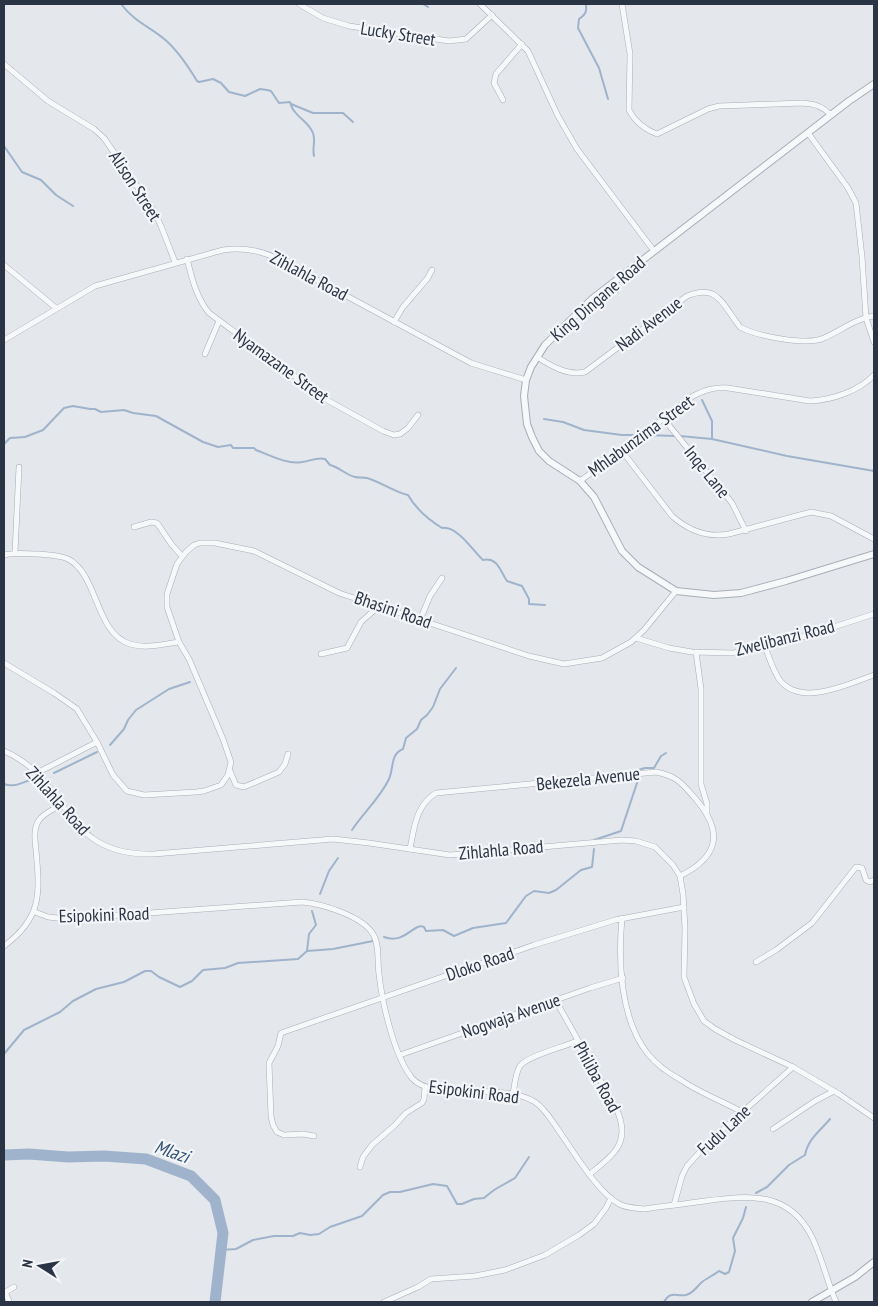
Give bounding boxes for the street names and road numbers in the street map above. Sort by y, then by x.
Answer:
street label: Lucky Street [359,16,437,51]
street label: Alison Street [104,146,167,225]
street label: Zihlahla Road [266,245,352,306]
street label: King Dingane Road [545,251,650,346]
street label: Nadi Avenue [611,291,687,356]
street label: Nyamazane Street [229,323,334,408]
street label: Mhlabunzima Street [584,390,698,482]
street label: Inqe Lane [679,441,735,503]
street label: Bhasini Road [352,586,435,633]
street label: Zwelibanzi Road [733,614,837,661]
street label: Zihlahla Road [21,761,95,840]
street label: Bekezela Avenue [535,762,641,795]
street label: Zihlahla Road [458,834,544,865]
street label: Esipokini Road [58,901,150,928]
street label: Dloko Road [443,941,517,986]
street label: Nogwaja Avenue [458,988,563,1043]
street label: Philiba Road [569,1037,626,1116]
street label: Esipokini Road [428,1075,520,1108]
street label: Fudu Lane [692,1099,755,1160]

